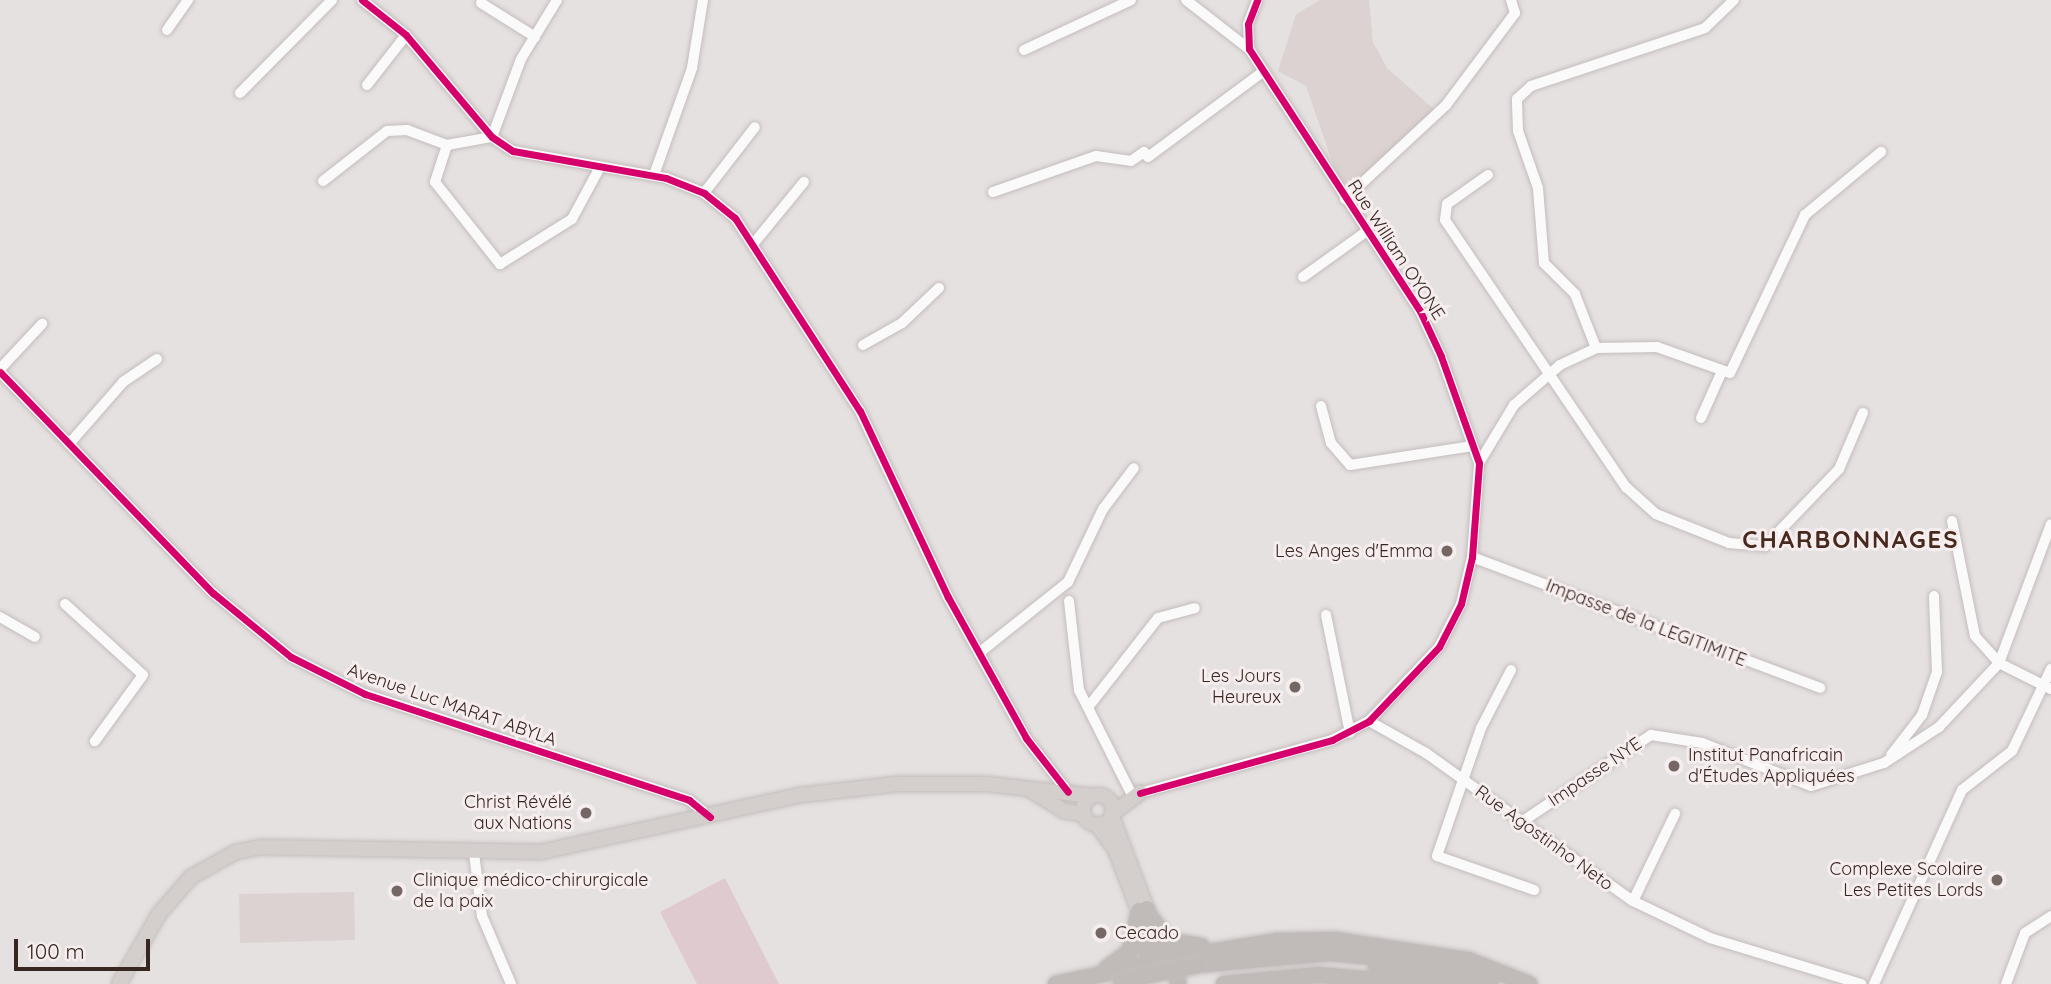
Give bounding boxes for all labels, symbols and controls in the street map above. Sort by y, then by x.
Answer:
street label: Rue William OYONE [1343,176,1449,324]
district label: CHARBONNAGES [1744,526,1958,554]
place label: Les Anges d'Emma [1275,540,1433,562]
marker: Les Anges d'Emma [1439,543,1455,559]
street label: Impasse de la LEGITIMITE [1543,575,1749,671]
street label: Avenue Luc MARAT ABYLA [345,659,559,751]
place label: Les Jours Heureux [1201,666,1281,708]
marker: Les Jours Heureux [1287,679,1303,695]
street label: Impasse NYE [1544,733,1646,811]
place label: Institut Panafricain d'Études Appliquées [1688,745,1855,788]
marker: Institut Panafricain d'Études Appliquées [1666,758,1682,774]
street label: Rue Agostinho Neto [1471,781,1617,895]
place label: Christ Révélé aux Nations [464,792,572,834]
marker: Christ Révélé aux Nations [578,805,594,821]
place label: Complexe Scolaire Les Petites Lords [1830,859,1983,902]
place label: Clinique médico-chirurgicale de la paix [413,870,648,912]
marker: Complexe Scolaire Les Petites Lords [1989,872,2005,888]
marker: Clinique médico-chirurgicale de la paix [387,881,407,901]
place label: Cecado [1115,922,1179,944]
scale bar [18,925,154,969]
marker: Cecado [1093,925,1109,941]
text: 100 m [27,938,85,964]

